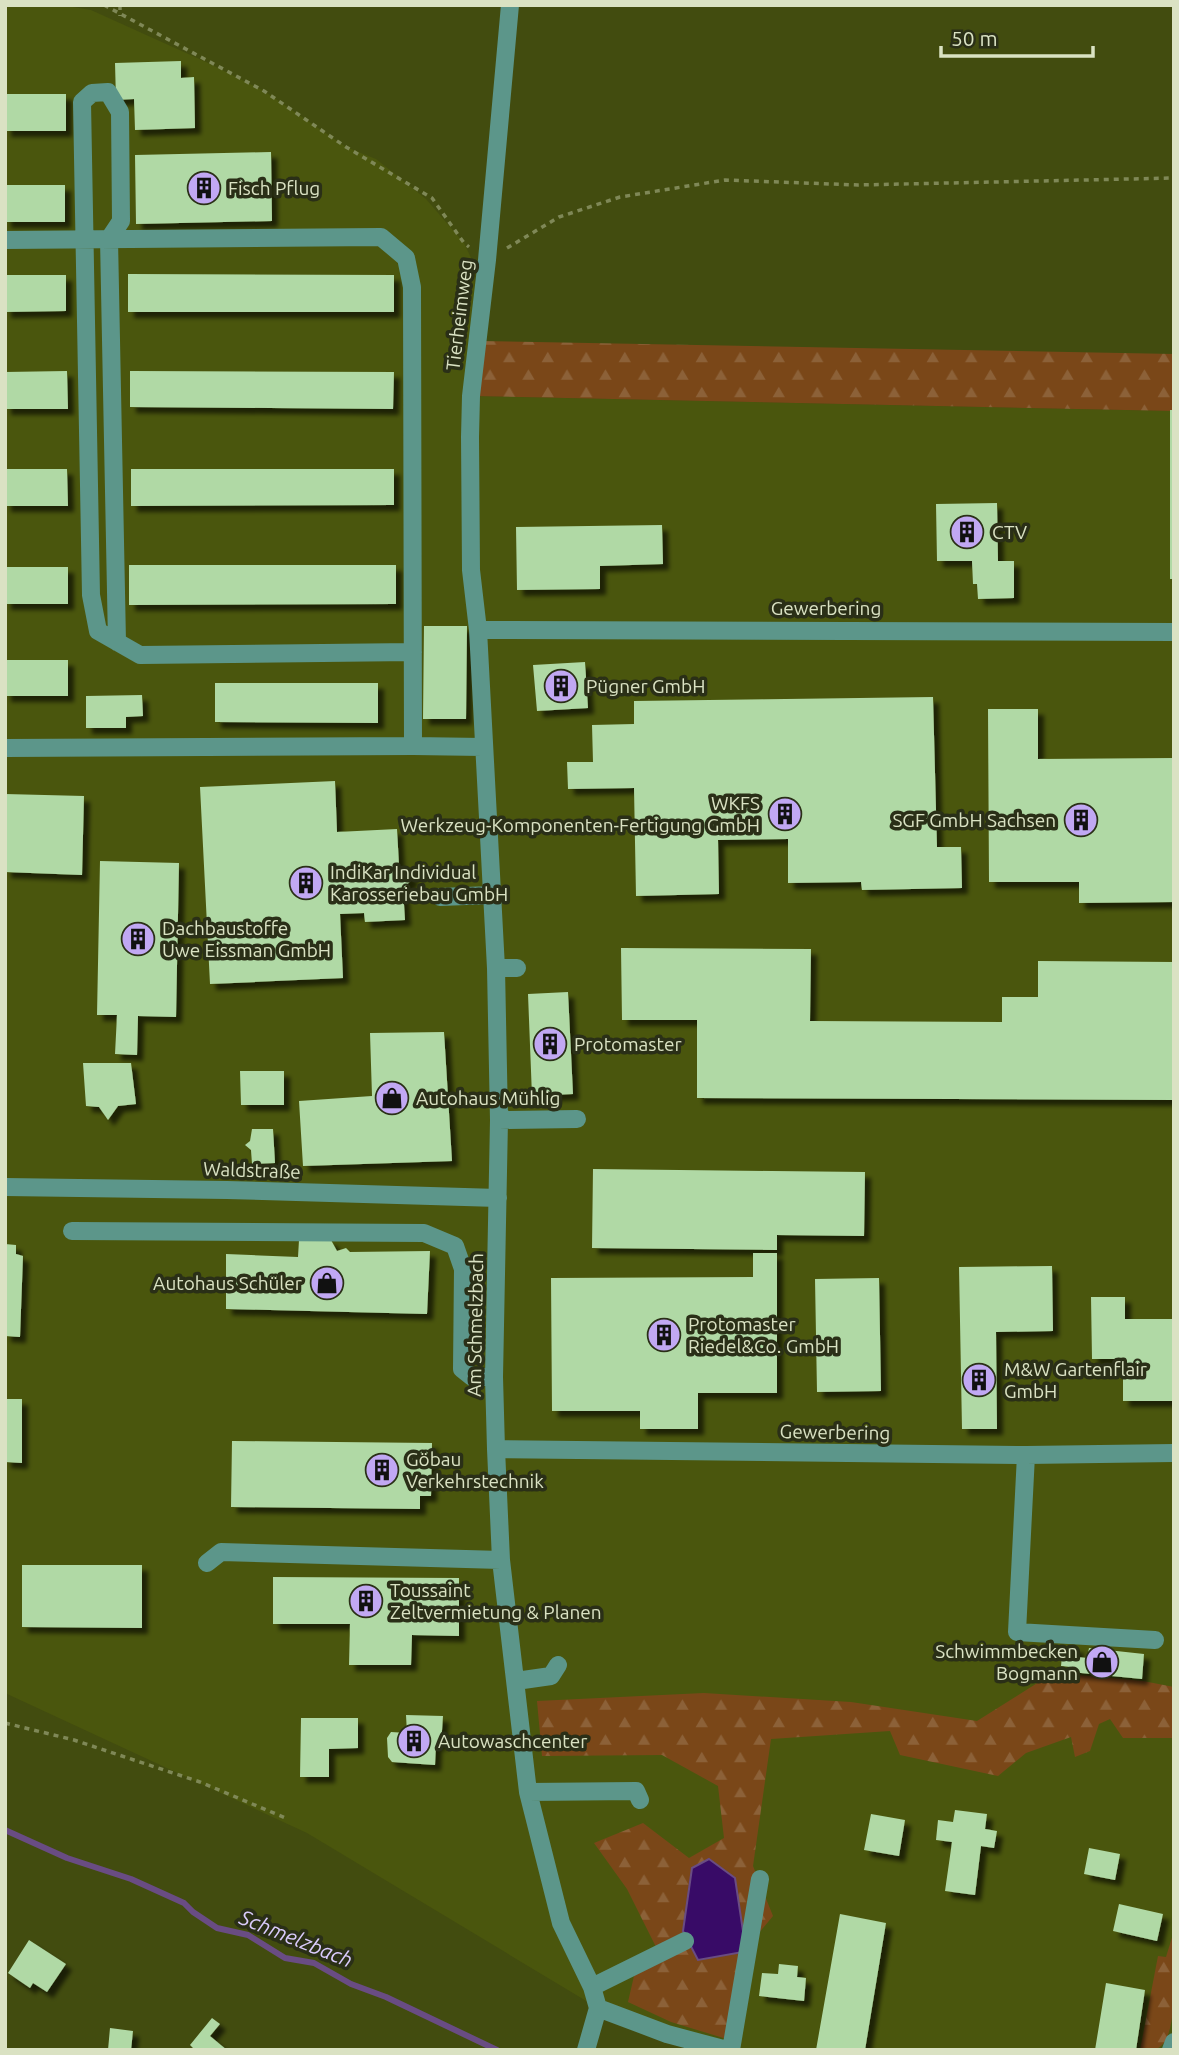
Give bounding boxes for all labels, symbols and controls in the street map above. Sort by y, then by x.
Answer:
scale bar [941,14,1093,58]
text: 50 m [951,26,998,50]
building icon: Fisch Pflug [185,169,223,207]
place label: Fisch Pflug [228,177,320,199]
street label: Tierheimweg [441,258,477,372]
building icon: CTV [948,513,986,551]
place label: CTV [992,521,1027,543]
street label: Gewerbering [771,597,881,619]
building icon: Pügner GmbH [542,667,580,705]
place label: Pügner GmbH [586,675,705,697]
place label: WKFS Werkzeug-Komponenten-Fertigung GmbH [401,792,760,836]
building icon: WKFS Werkzeug-Komponenten-Fertigung GmbH [766,795,804,833]
building icon: SGF GmbH Sachsen [1062,801,1100,839]
place label: SGF GmbH Sachsen [892,809,1056,831]
place label: IndiKar Individual Karosseriebau GmbH [330,861,508,905]
building icon: IndiKar Individual Karosseriebau GmbH [287,864,325,902]
place label: Dachbaustoffe Uwe Eissman GmbH [162,917,331,961]
building icon: Dachbaustoffe Uwe Eissman GmbH [119,920,157,958]
building icon: Protomaster [531,1025,569,1063]
place label: Protomaster [574,1033,682,1055]
shop icon: Autohaus Mühlig [373,1079,411,1117]
place label: Autohaus Mühlig [416,1087,561,1109]
street label: Waldstraße [203,1157,301,1183]
street label: Am Schmelzbach [463,1253,487,1397]
shop icon: Autohaus Schüler [308,1264,346,1302]
place label: Autohaus Schüler [153,1272,302,1294]
place label: Protomaster Riedel&Co. GmbH [688,1313,839,1357]
building icon: Protomaster Riedel&Co. GmbH [645,1316,683,1354]
place label: M&W Gartenflair GmbH [1004,1358,1147,1402]
building icon: M&W Gartenflair GmbH [960,1361,998,1399]
street label: Gewerbering [779,1420,891,1444]
place label: Göbau Verkehrstechnik [406,1448,544,1492]
building icon: Göbau Verkehrstechnik [363,1451,401,1489]
place label: Toussaint Zeltvermietung & Planen [390,1579,602,1623]
building icon: Toussaint Zeltvermietung & Planen [347,1582,385,1620]
place label: Schwimmbecken Bogmann [935,1640,1078,1684]
shop icon: Schwimmbecken Bogmann [1083,1643,1121,1681]
building icon: Autowaschcenter [395,1722,433,1760]
place label: Autowaschcenter [438,1730,587,1752]
water label: Schmelzbach [235,1904,356,1972]

